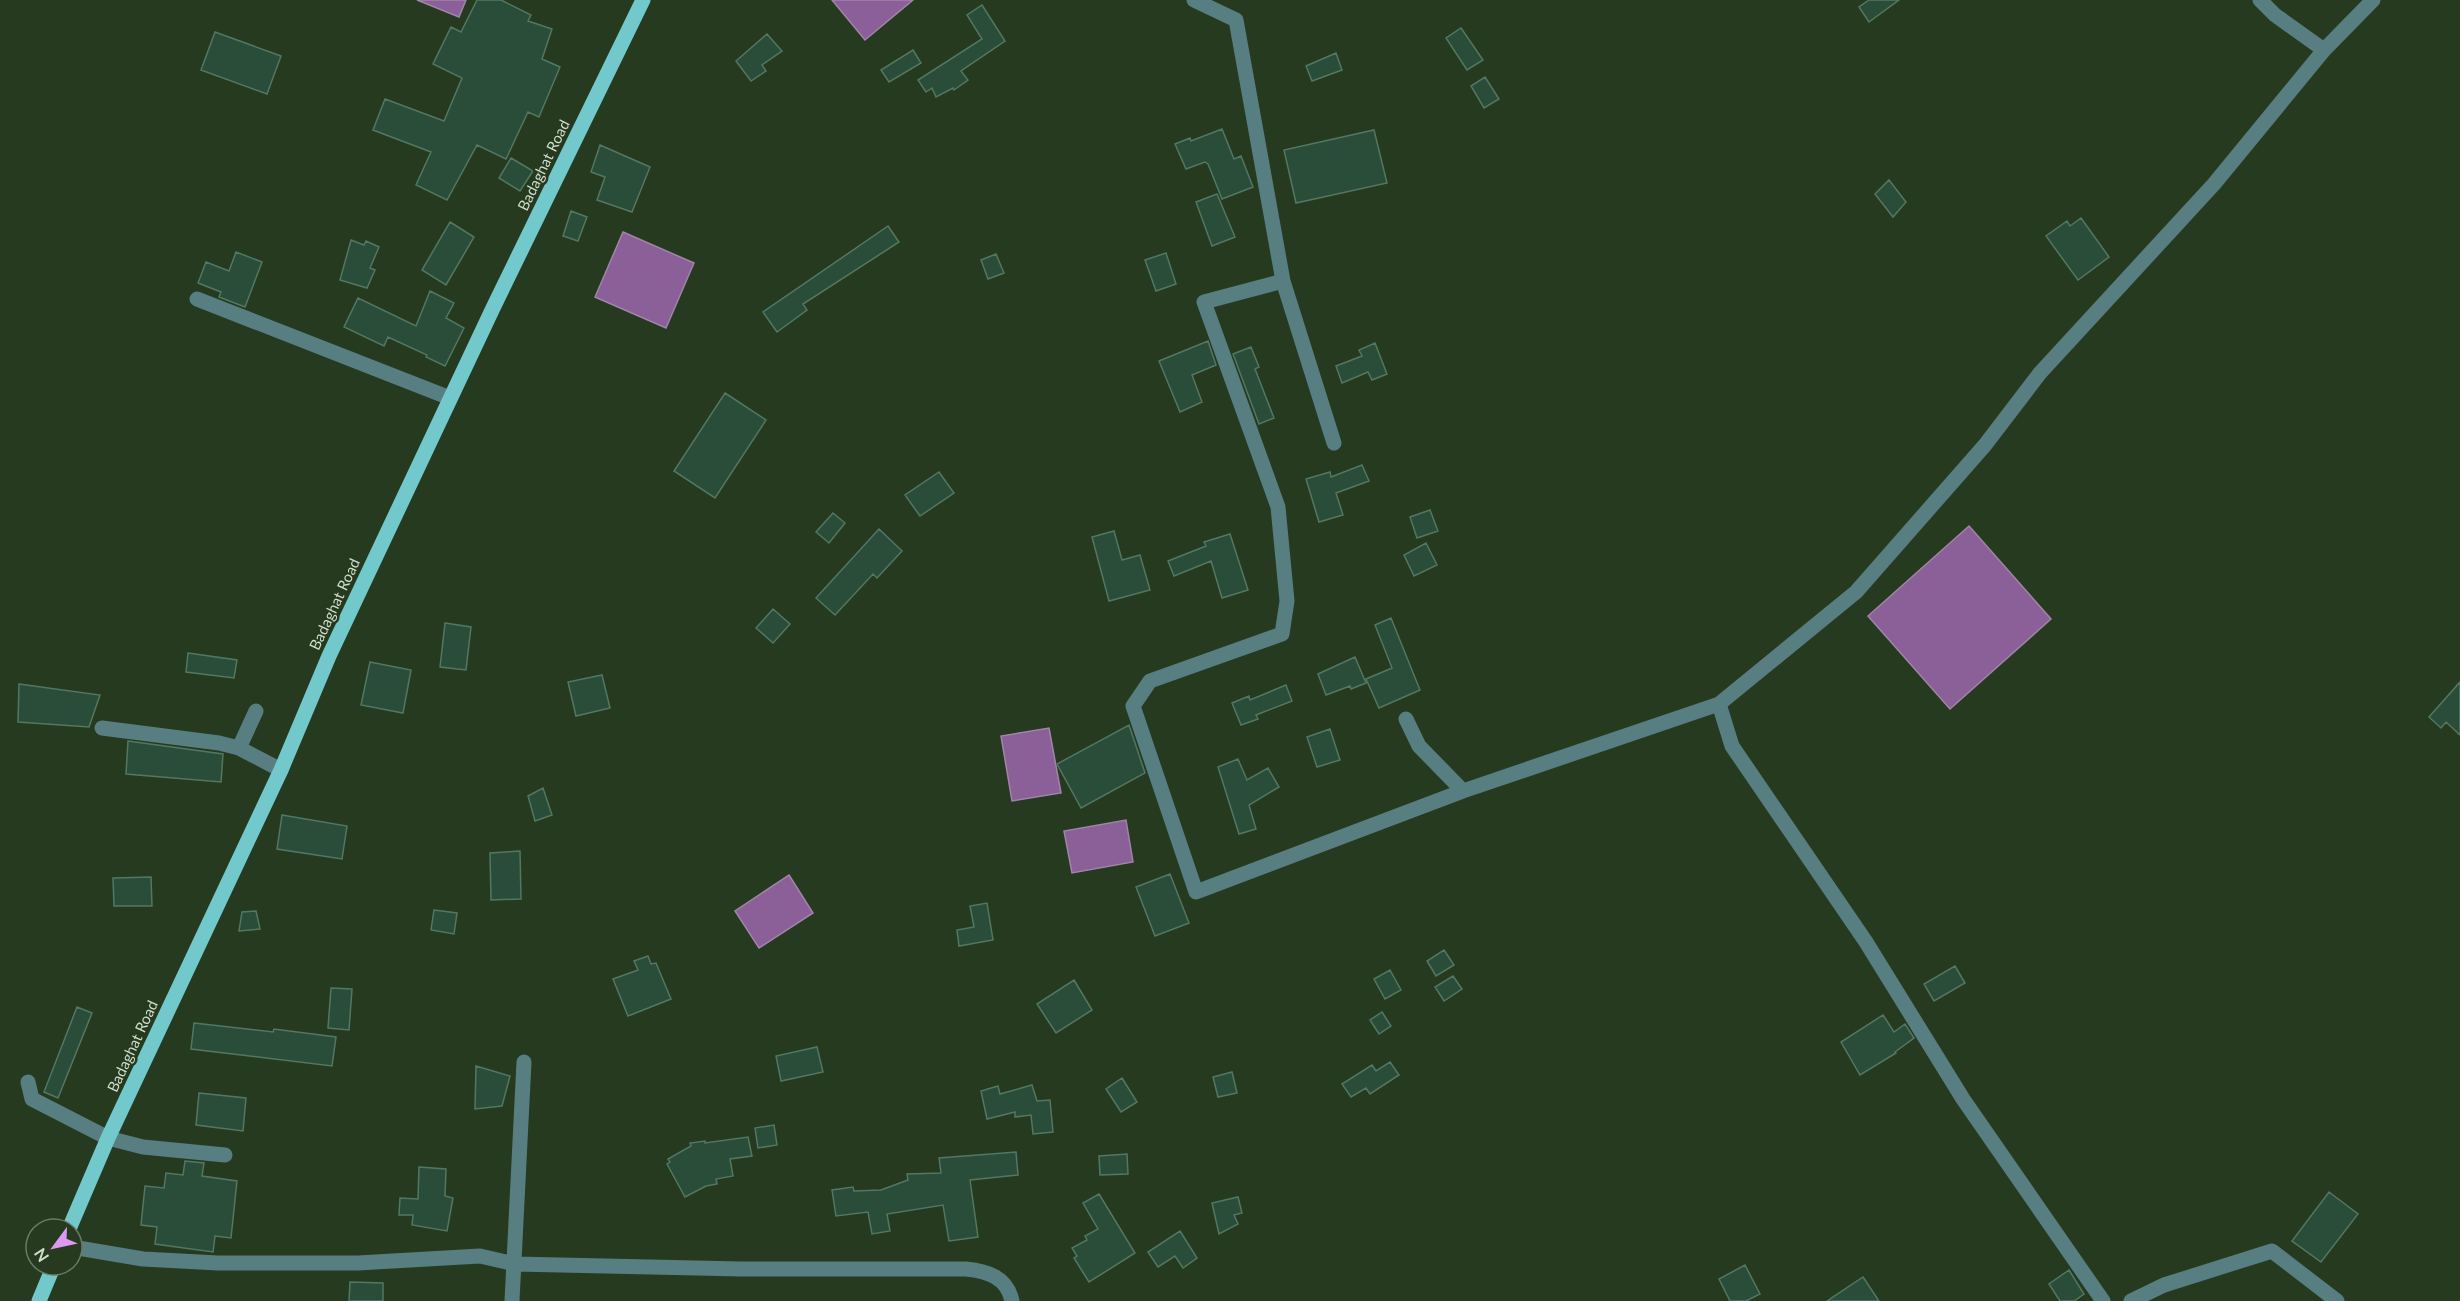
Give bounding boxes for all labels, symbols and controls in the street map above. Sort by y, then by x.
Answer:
street label: Badaghat Road [513,117,573,213]
street label: Badaghat Road [305,555,363,653]
street label: Badaghat Road [103,997,161,1095]
north arrow [24,1217,84,1277]
text: N [30,1245,52,1266]

